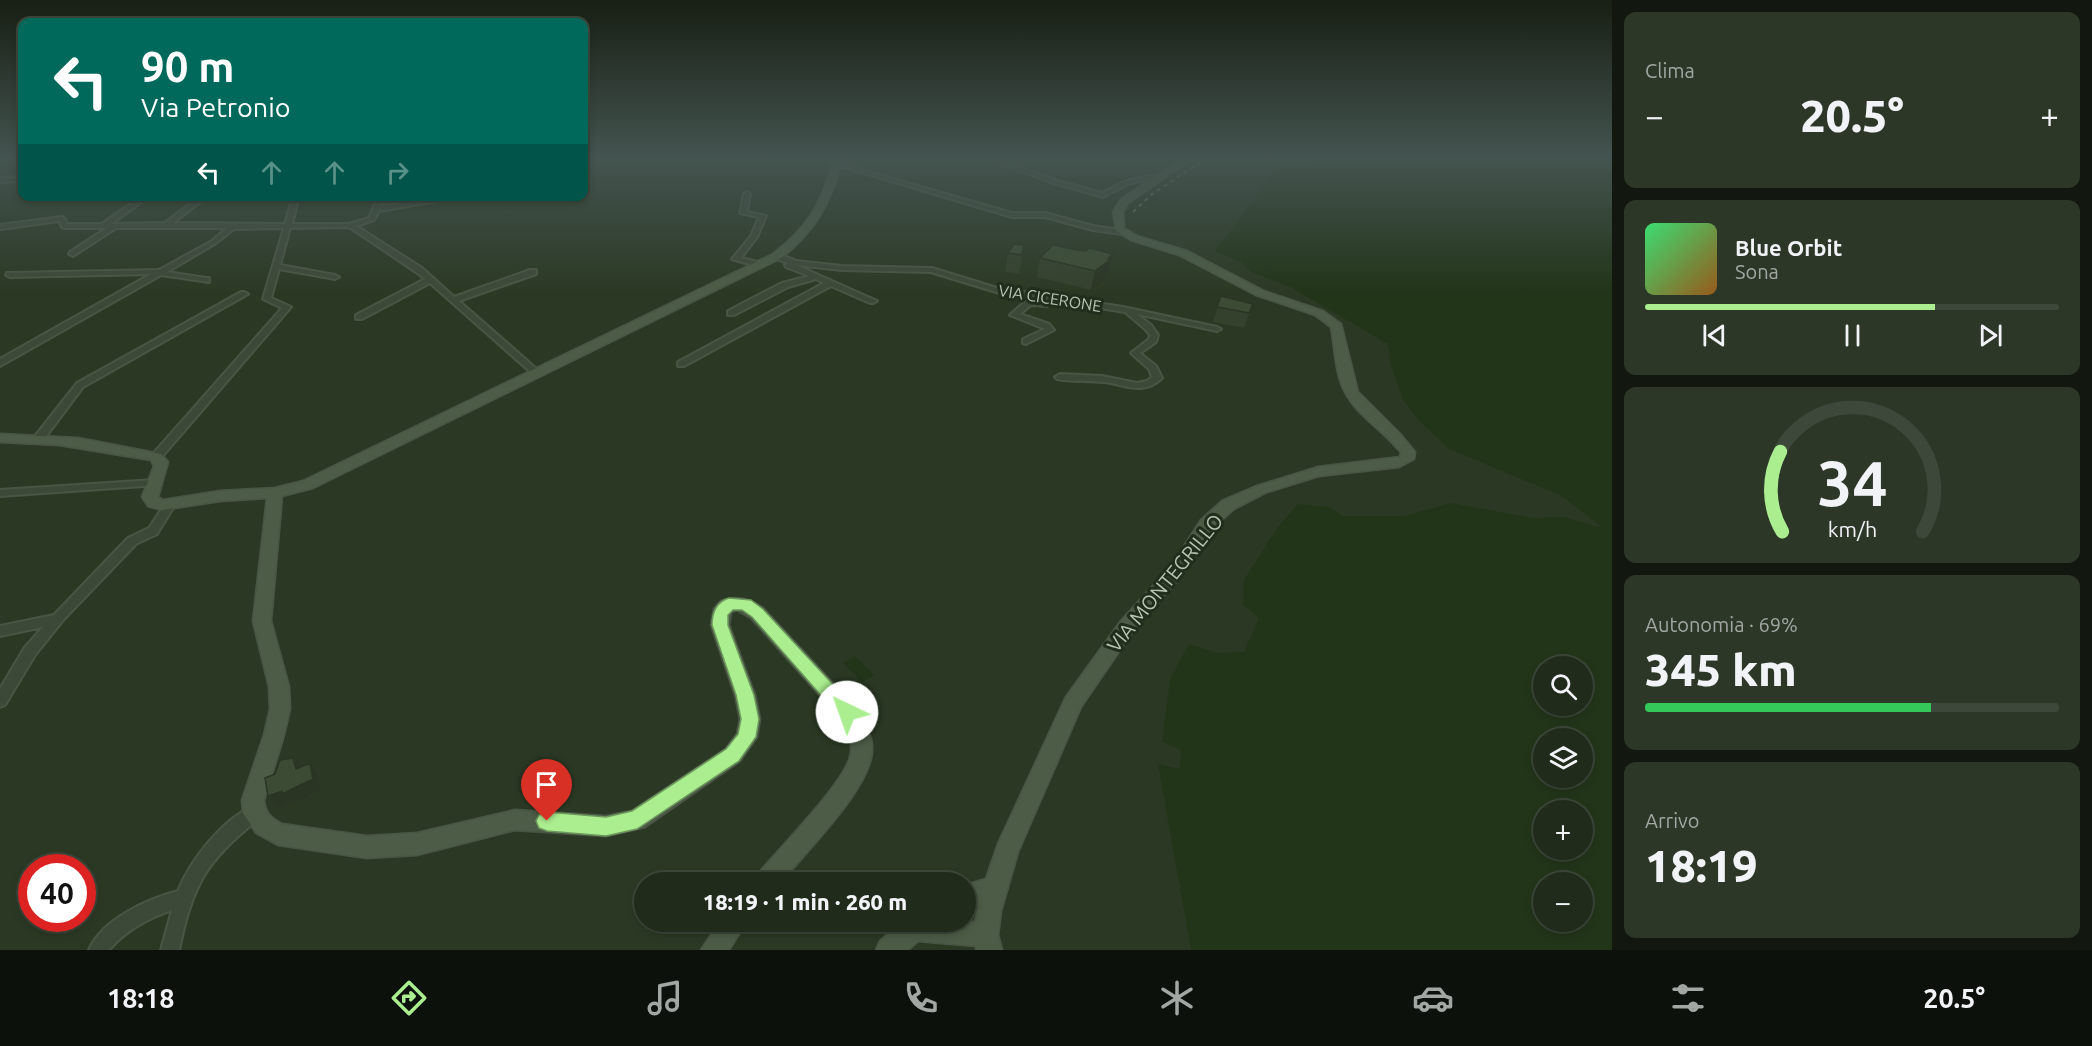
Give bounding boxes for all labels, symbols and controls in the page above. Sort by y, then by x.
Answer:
icon: left [42,42,120,120]
text: 90 m [141,43,235,90]
text: Clima [1645,59,1695,82]
text: 20.5° [1800,90,1904,141]
text: Via Petronio [141,92,291,122]
text: − [1645,97,1664,134]
text: + [2040,97,2059,134]
icon: left [192,156,225,189]
icon: ahead [255,156,288,189]
icon: ahead [318,156,351,189]
icon: right [381,156,414,189]
text: Blue Orbit [1735,235,1842,260]
text: Sona [1735,260,1779,283]
street label: VIA CICERONE [997,281,1103,315]
icon: previous [1698,319,1731,352]
icon: pause [1836,319,1869,352]
icon: next [1974,319,2007,352]
text: 34 [1817,448,1887,518]
street label: VIA MONTEGRILLO [1102,509,1227,656]
text: km/h [1827,517,1877,541]
text: Autonomia · 69% [1645,613,1798,636]
text: 345 km [1645,644,1797,695]
map controls [1533,656,1593,932]
button: search [1533,656,1593,716]
position arrow [815,680,879,744]
button: layers [1533,728,1593,788]
pin [521,759,572,821]
icon: arrive [530,768,563,801]
button: + [1533,800,1593,860]
text: Arrivo [1645,809,1699,832]
text: 18:19 [1645,840,1758,891]
speed limit sign: 40 [18,854,96,932]
button: − [1533,872,1593,932]
text: 18:19 · 1 min · 260 m [703,889,907,914]
icon: directions [388,977,430,1019]
icon: music [644,977,686,1019]
icon: phone [900,977,942,1019]
icon: climate [1156,977,1198,1019]
icon: car [1412,977,1454,1019]
icon: filters [1667,977,1709,1019]
text: 18:18 [107,983,174,1013]
text: 20.5° [1923,983,1985,1013]

